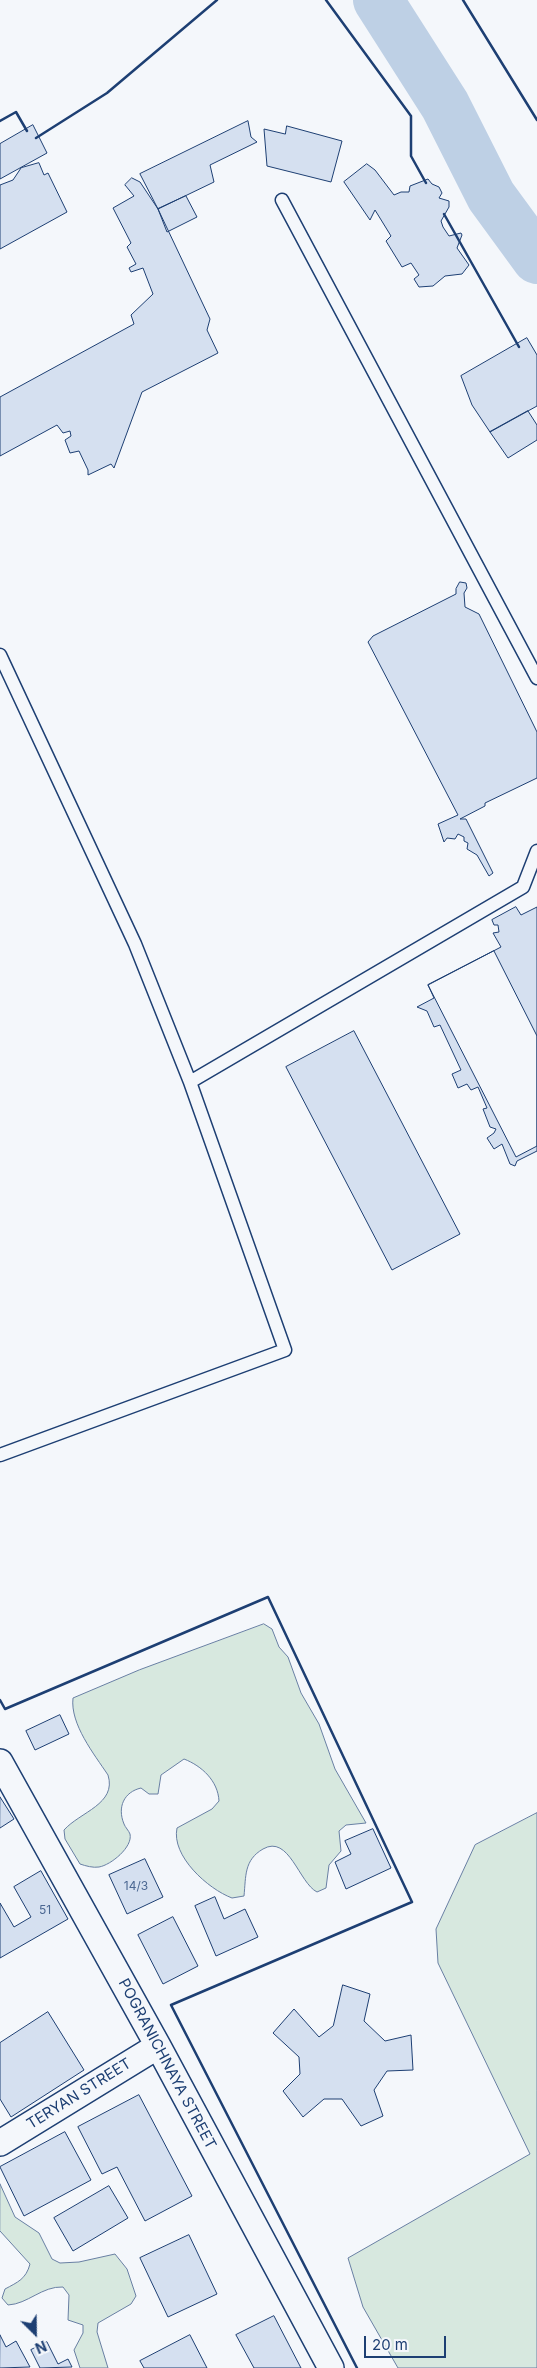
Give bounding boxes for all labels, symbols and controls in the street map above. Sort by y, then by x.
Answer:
house number: 14/3 [124,1879,148,1893]
house number: 51 [39,1903,51,1917]
street label: POGRANICHNAYA STREET [114,1976,220,2152]
street label: TERYAN STREET [24,2055,134,2133]
north arrow [10,2308,60,2358]
scale bar [367,2326,450,2358]
text: 20 m [372,2335,408,2354]
text: N [33,2337,49,2357]

